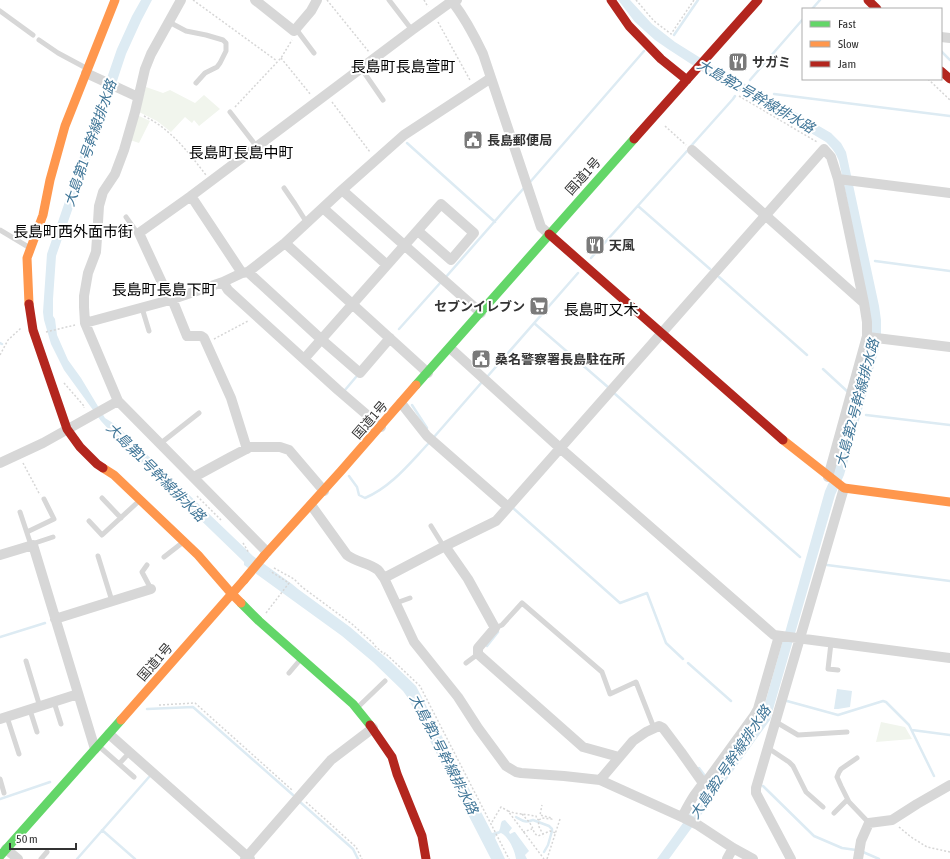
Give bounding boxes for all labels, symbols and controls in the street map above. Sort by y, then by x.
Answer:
legend [802,8,942,80]
text: Fast [838,17,856,31]
text: Slow [838,37,859,51]
restaurant icon: サガミ [727,51,749,73]
place label: サガミ [752,55,791,70]
water label: 大島第2号幹線排水路 [695,56,818,137]
text: Jam [838,57,856,71]
district label: 長島町長島萱町 [350,58,456,75]
water label: 大島第1号幹線排水路 [61,77,119,208]
public building icon: 長島郵便局 [462,129,484,151]
place label: 長島郵便局 [487,133,552,148]
district label: 長島町長島中町 [188,144,294,161]
street label: 国道1号 [562,154,604,198]
district label: 長島町西外面市街 [13,223,133,240]
restaurant icon: 天風 [584,234,606,256]
place label: 天風 [609,238,635,253]
district label: 長島町長島下町 [111,281,217,298]
supermarket icon: セブンイレブン [528,295,550,317]
place label: セブンイレブン [434,299,525,314]
district label: 長島町又木 [563,301,639,318]
water label: 大島第2号幹線排水路 [832,336,882,469]
public building icon: 桑名警察署長島駐在所 [470,348,492,370]
place label: 桑名警察署長島駐在所 [495,352,625,367]
street label: 国道1号 [350,398,390,442]
water label: 大島第1号幹線排水路 [103,419,209,525]
street label: 国道1号 [135,640,175,684]
water label: 大島第1号幹線排水路 [407,691,482,818]
water label: 大島第2号幹線排水路 [686,702,774,821]
scale bar [10,825,76,851]
text: 50 m [16,832,38,846]

